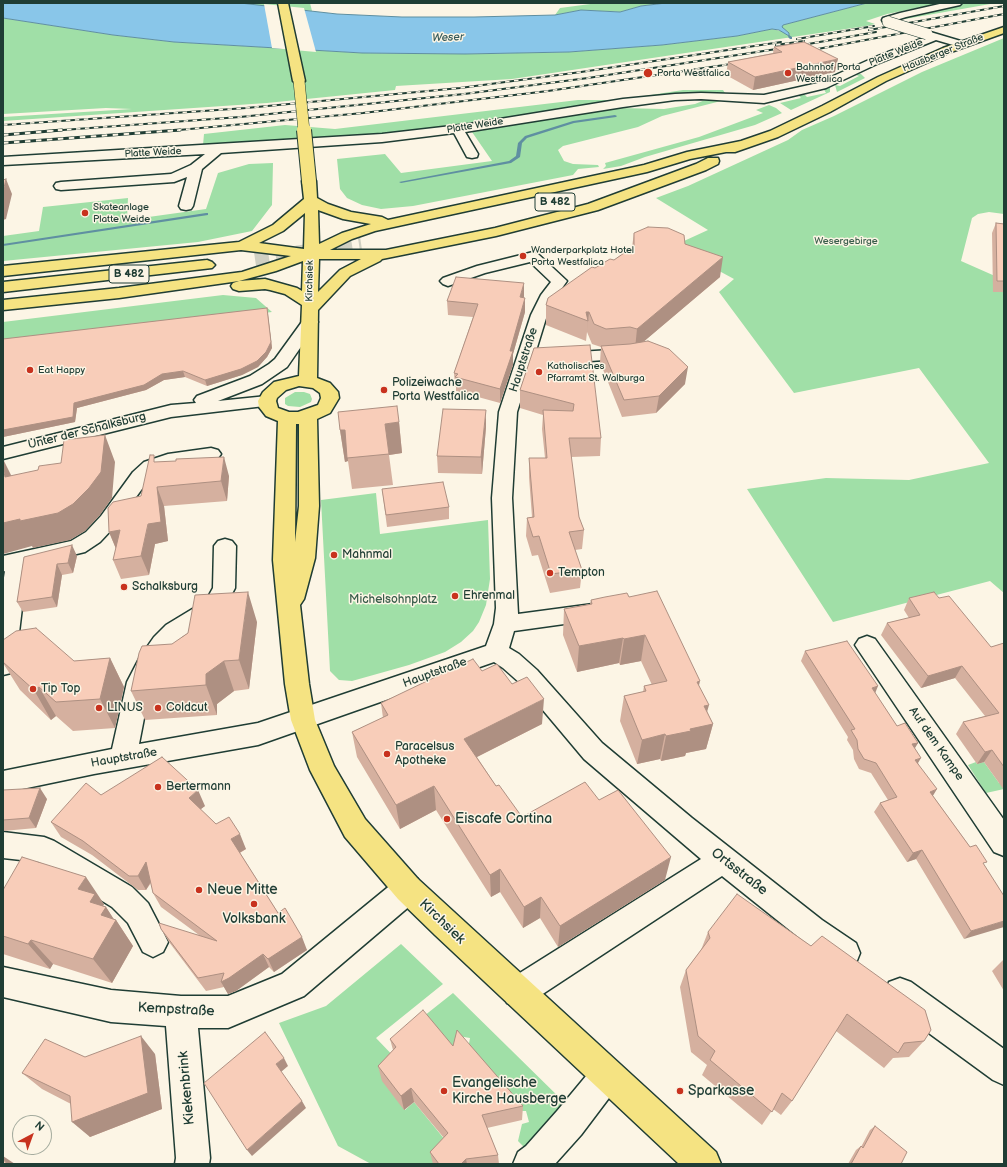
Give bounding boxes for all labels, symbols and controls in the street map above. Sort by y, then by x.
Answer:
water label: Weser [432,31,464,45]
street label: Hausberger Straße [901,31,985,75]
street label: Platte Weide [867,37,925,69]
place label: Bahnhof Porta Westfalica [796,61,860,84]
marker: Porta Westfalica [642,67,654,79]
place label: Porta Westfalica [657,67,730,79]
marker: Bahnhof Porta Westfalica [783,68,793,78]
street label: Platte Weide [446,116,504,136]
street label: Platte Weide [124,146,182,160]
road number: B 482 [535,193,575,211]
place label: Skateanlage Platte Weide [93,201,150,224]
marker: Skateanlage Platte Weide [80,208,90,218]
park label: Wesergebirge [814,235,878,247]
place label: Wanderparkplatz Hotel Porta Westfalica [531,244,634,268]
marker: Wanderparkplatz Hotel Porta Westfalica [518,251,528,261]
street label: Kirchsiek [304,260,316,302]
road number: B 482 [109,265,149,283]
street label: Hauptstraße [507,326,541,394]
place label: Katholisches Pfarramt St. Walburga [547,360,645,384]
place label: Eat Happy [38,364,85,376]
marker: Eat Happy [25,365,35,375]
marker: Katholisches Pfarramt St. Walburga [534,367,544,377]
place label: Polizeiwache Porta Westfalica [392,376,479,404]
marker: Polizeiwache Porta Westfalica [379,385,389,395]
street label: Unter der Schalksburg [27,409,147,453]
place label: Mahnmal [342,548,392,562]
marker: Mahnmal [329,550,339,560]
place label: Tempton [558,566,605,580]
marker: Tempton [545,568,555,578]
place label: Schalksburg [132,580,198,594]
marker: Schalksburg [119,582,129,592]
place label: Ehrenmal [463,589,515,603]
marker: Ehrenmal [450,591,460,601]
park label: Michelsohnplatz [349,593,437,607]
street label: Hauptstraße [401,655,469,691]
place label: Tip Top [41,682,80,696]
marker: Tip Top [28,684,38,694]
place label: LINUS [107,701,143,715]
place label: Coldcut [166,701,208,715]
marker: LINUS [94,703,104,713]
marker: Coldcut [153,703,163,713]
street label: Auf dem Kampe [905,704,967,784]
place label: Paracelsus Apotheke [395,740,454,768]
street label: Hauptstraße [90,745,158,771]
marker: Paracelsus Apotheke [382,749,392,759]
place label: Bertermann [166,780,231,794]
marker: Bertermann [153,782,163,792]
place label: Eiscafe Cortina [455,811,552,827]
marker: Eiscafe Cortina [442,814,452,824]
street label: Ortsstraße [707,845,771,899]
place label: Neue Mitte [207,882,278,898]
marker: Neue Mitte [194,885,204,895]
street label: Kirchsiek [415,896,469,948]
marker: Volksbank [249,899,259,909]
place label: Volksbank [223,911,285,927]
street label: Kempstraße [137,1000,215,1020]
street label: Kiekenbrink [175,1050,199,1126]
place label: Evangelische Kirche Hausberge [452,1075,567,1108]
place label: Sparkasse [688,1083,754,1099]
marker: Evangelische Kirche Hausberge [439,1086,449,1096]
marker: Sparkasse [675,1086,685,1096]
north arrow [12,1115,52,1155]
text: N [32,1119,47,1134]

